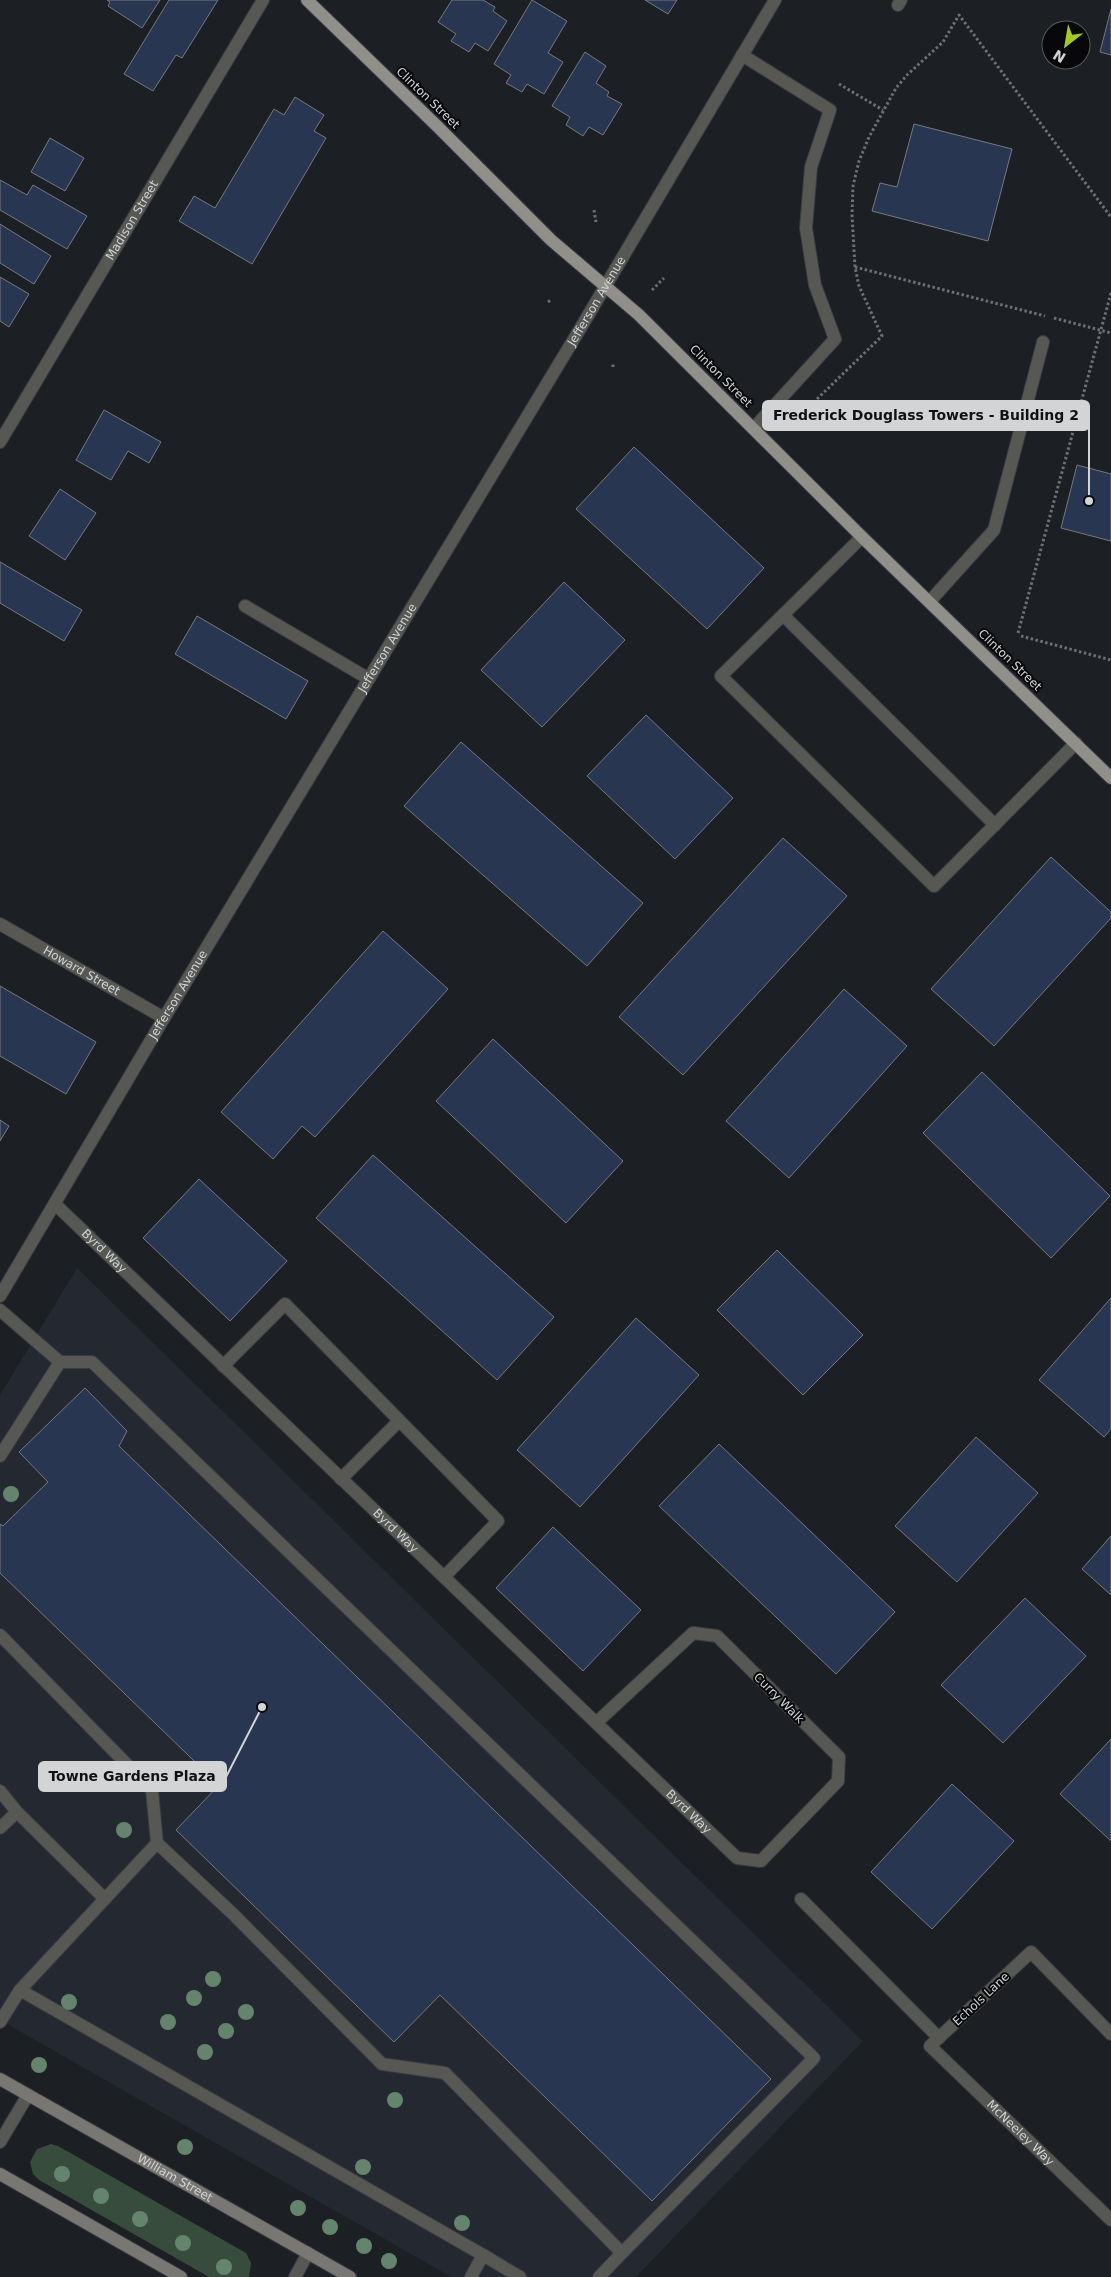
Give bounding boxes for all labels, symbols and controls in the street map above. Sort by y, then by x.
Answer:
north arrow [1041,20,1091,70]
text: N [1050,46,1068,66]
street label: Clinton Street [393,64,463,132]
street label: Madison Street [103,178,161,263]
street label: Jefferson Avenue [564,254,628,349]
street label: Clinton Street [687,342,755,410]
callout: Frederick Douglass Towers - Building 2 [763,401,1089,430]
text: Frederick Douglass Towers - Building 2 [773,407,1079,423]
street label: Jefferson Avenue [355,601,420,696]
street label: Clinton Street [975,626,1045,694]
street label: Howard Street [41,943,123,998]
street label: Jefferson Avenue [146,948,210,1043]
street label: Byrd Way [79,1226,130,1276]
street label: Byrd Way [370,1506,421,1556]
street label: Curry Walk [751,1670,807,1726]
callout: Towne Gardens Plaza [39,1762,226,1791]
text: Towne Gardens Plaza [48,1768,216,1784]
street label: Byrd Way [663,1787,714,1837]
street label: Echols Lane [950,1969,1012,2029]
street label: McNeeley Way [984,2097,1057,2168]
street label: William Street [135,2151,215,2205]

